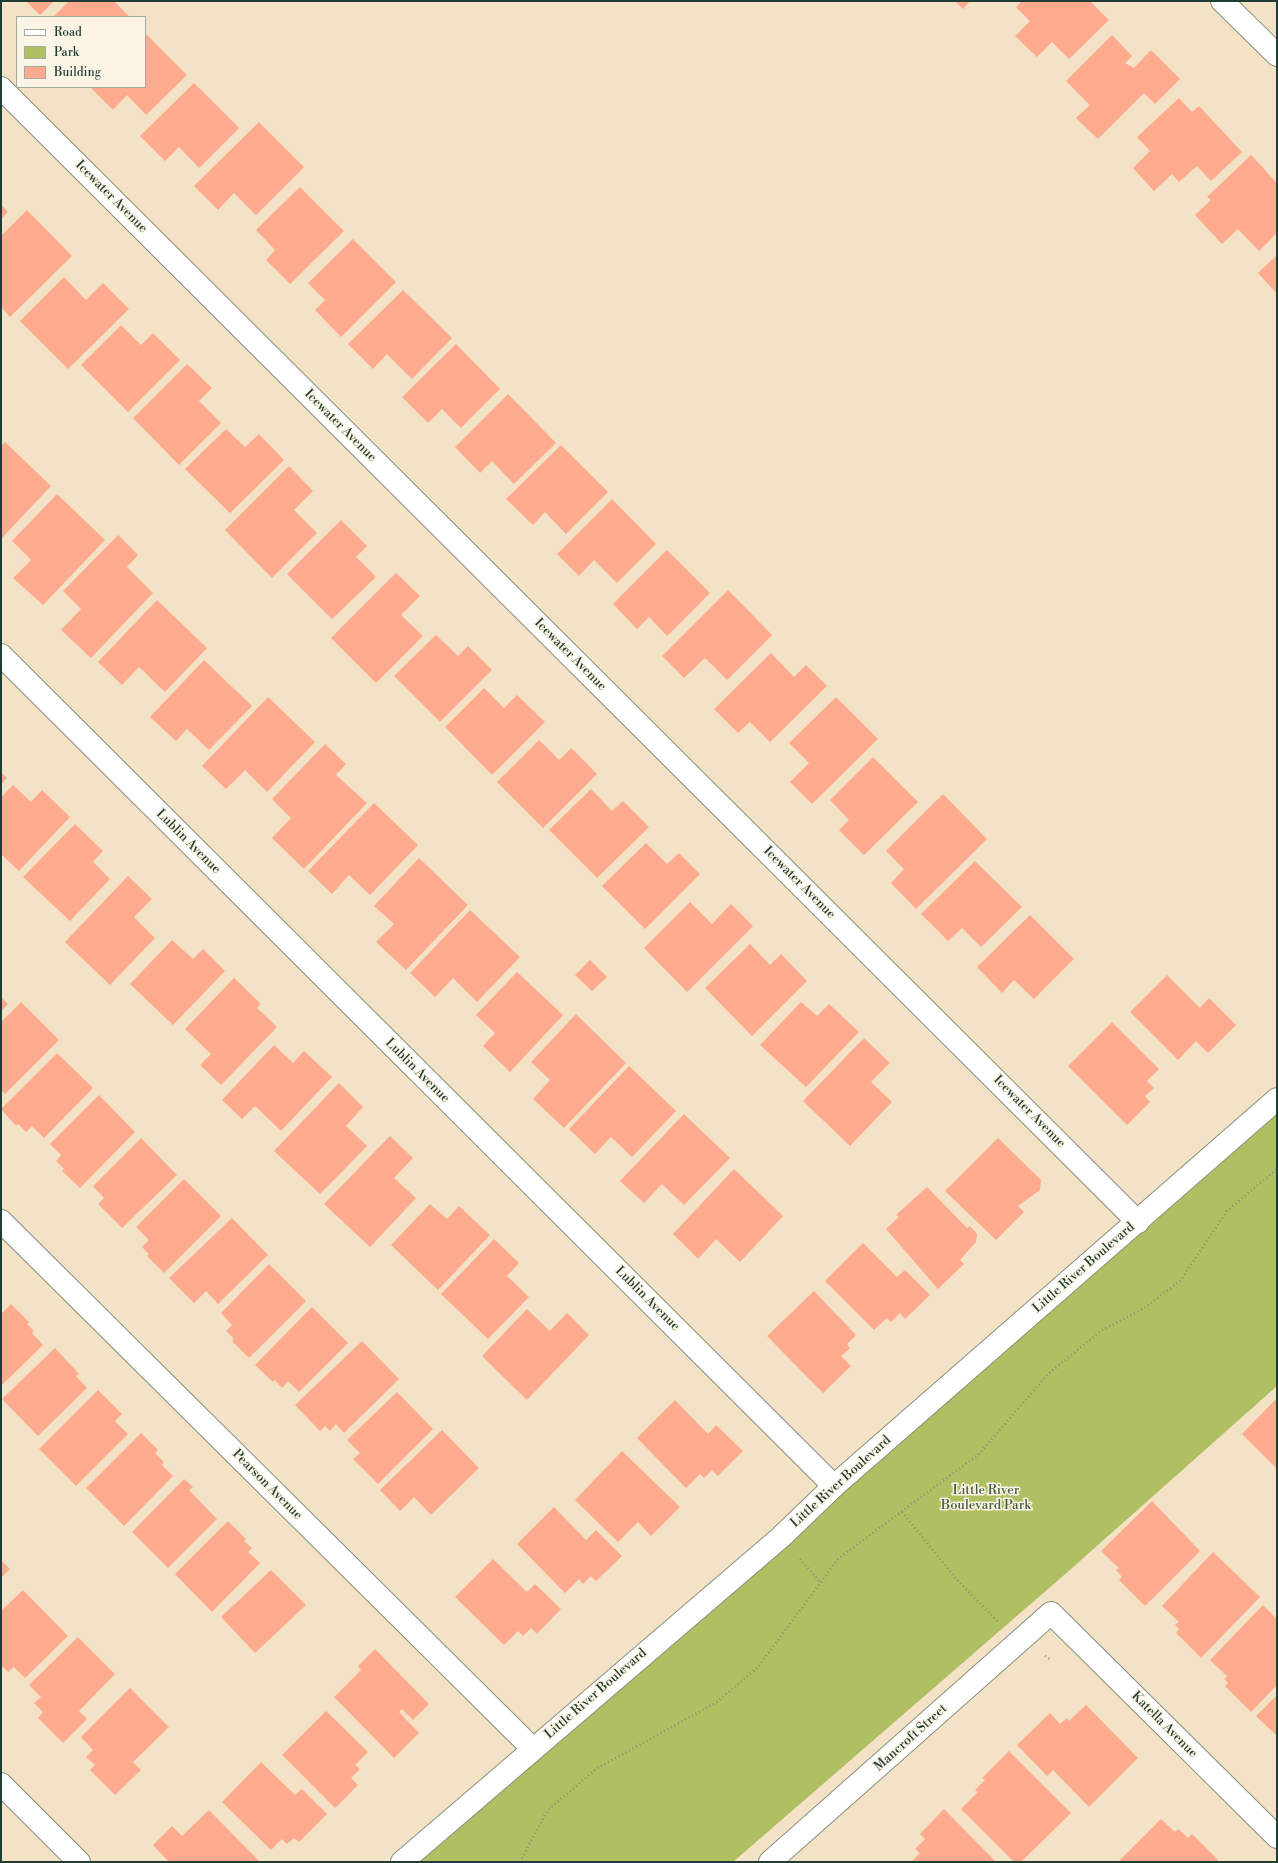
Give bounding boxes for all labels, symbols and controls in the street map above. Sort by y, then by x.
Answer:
legend [16,16,146,88]
text: Road [54,25,82,40]
text: Park [54,45,79,60]
text: Building [54,65,101,80]
street label: Icewater Avenue [72,158,150,236]
street label: Icewater Avenue [301,387,379,465]
street label: Icewater Avenue [531,616,609,694]
street label: Lublin Avenue [152,806,224,878]
street label: Icewater Avenue [760,844,838,922]
street label: Lublin Avenue [381,1035,453,1107]
street label: Icewater Avenue [990,1073,1068,1151]
street label: Little River Boulevard [1030,1220,1138,1316]
street label: Lublin Avenue [611,1263,683,1335]
street label: Little River Boulevard [788,1433,894,1531]
street label: Pearson Avenue [229,1447,305,1523]
park label: Little River Boulevard Park [941,1483,1031,1514]
street label: Little River Boulevard [542,1646,650,1742]
street label: Katella Avenue [1128,1689,1200,1761]
street label: Mancroft Street [871,1701,951,1775]

